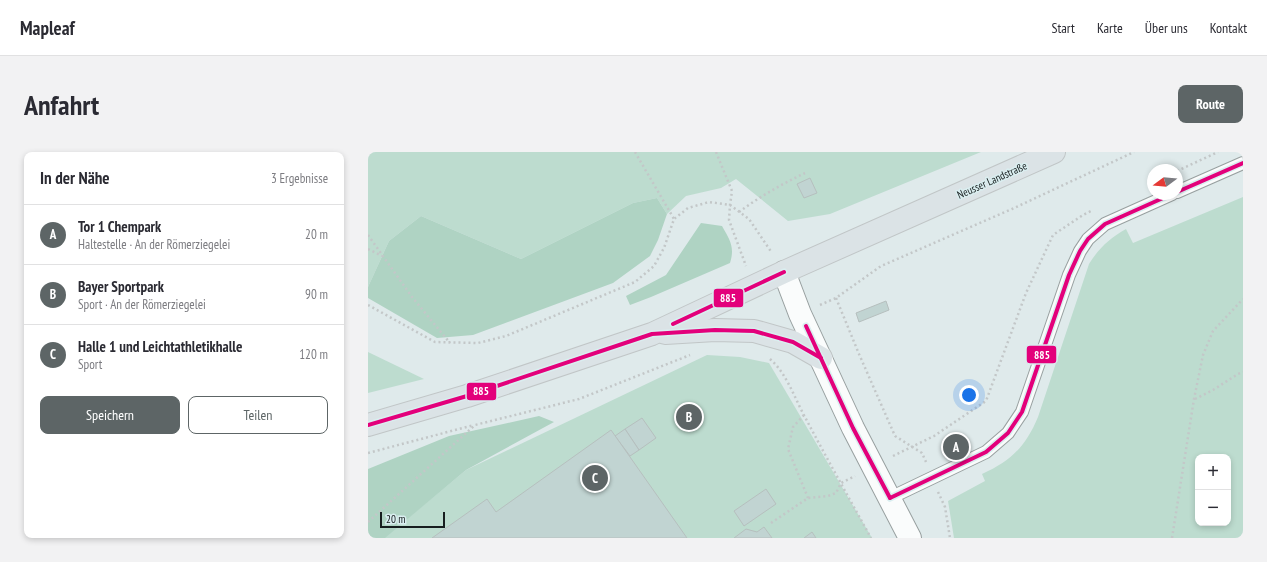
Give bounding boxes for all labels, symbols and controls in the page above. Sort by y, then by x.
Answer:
text: Mapleaf [20,16,75,40]
text: Start [1051,19,1075,37]
text: Karte [1097,19,1123,37]
text: Über uns [1145,19,1188,37]
text: Kontakt [1210,19,1247,37]
button: Route [1178,85,1243,123]
text: Anfahrt [24,86,99,123]
street label: Neusser Landstraße [955,158,1030,202]
north arrow [1147,164,1183,200]
text: In der Nähe [40,167,110,189]
text: 3 Ergebnisse [271,170,328,187]
text: Tor 1 Chempark [78,217,161,236]
text: A [50,226,56,243]
text: 20 m [305,226,328,243]
text: Haltestelle · An der Römerziegelei [78,236,230,253]
text: Bayer Sportpark [78,277,164,296]
text: B [50,286,56,303]
text: 90 m [305,286,328,303]
line badge: 885 [713,288,744,308]
text: 885 [720,291,736,305]
text: Sport · An der Römerziegelei [78,296,206,313]
text: Halle 1 und Leichtathletikhalle [78,337,242,356]
line badge: 885 [1026,345,1057,364]
text: C [50,346,56,363]
text: 120 m [299,346,328,363]
text: 885 [1034,348,1050,362]
text: Sport [78,356,102,373]
line badge: 885 [466,382,497,401]
text: 885 [473,384,489,398]
your location [959,385,979,405]
button: Speichern [40,396,180,434]
button: Teilen [188,396,328,434]
pin: B [676,402,702,432]
pin: A [943,432,969,462]
map controls [1195,454,1231,526]
button: + [1195,454,1231,490]
pin: C [582,463,608,493]
button: − [1195,490,1231,526]
scale bar [380,510,445,529]
text: 20 m [386,512,405,526]

